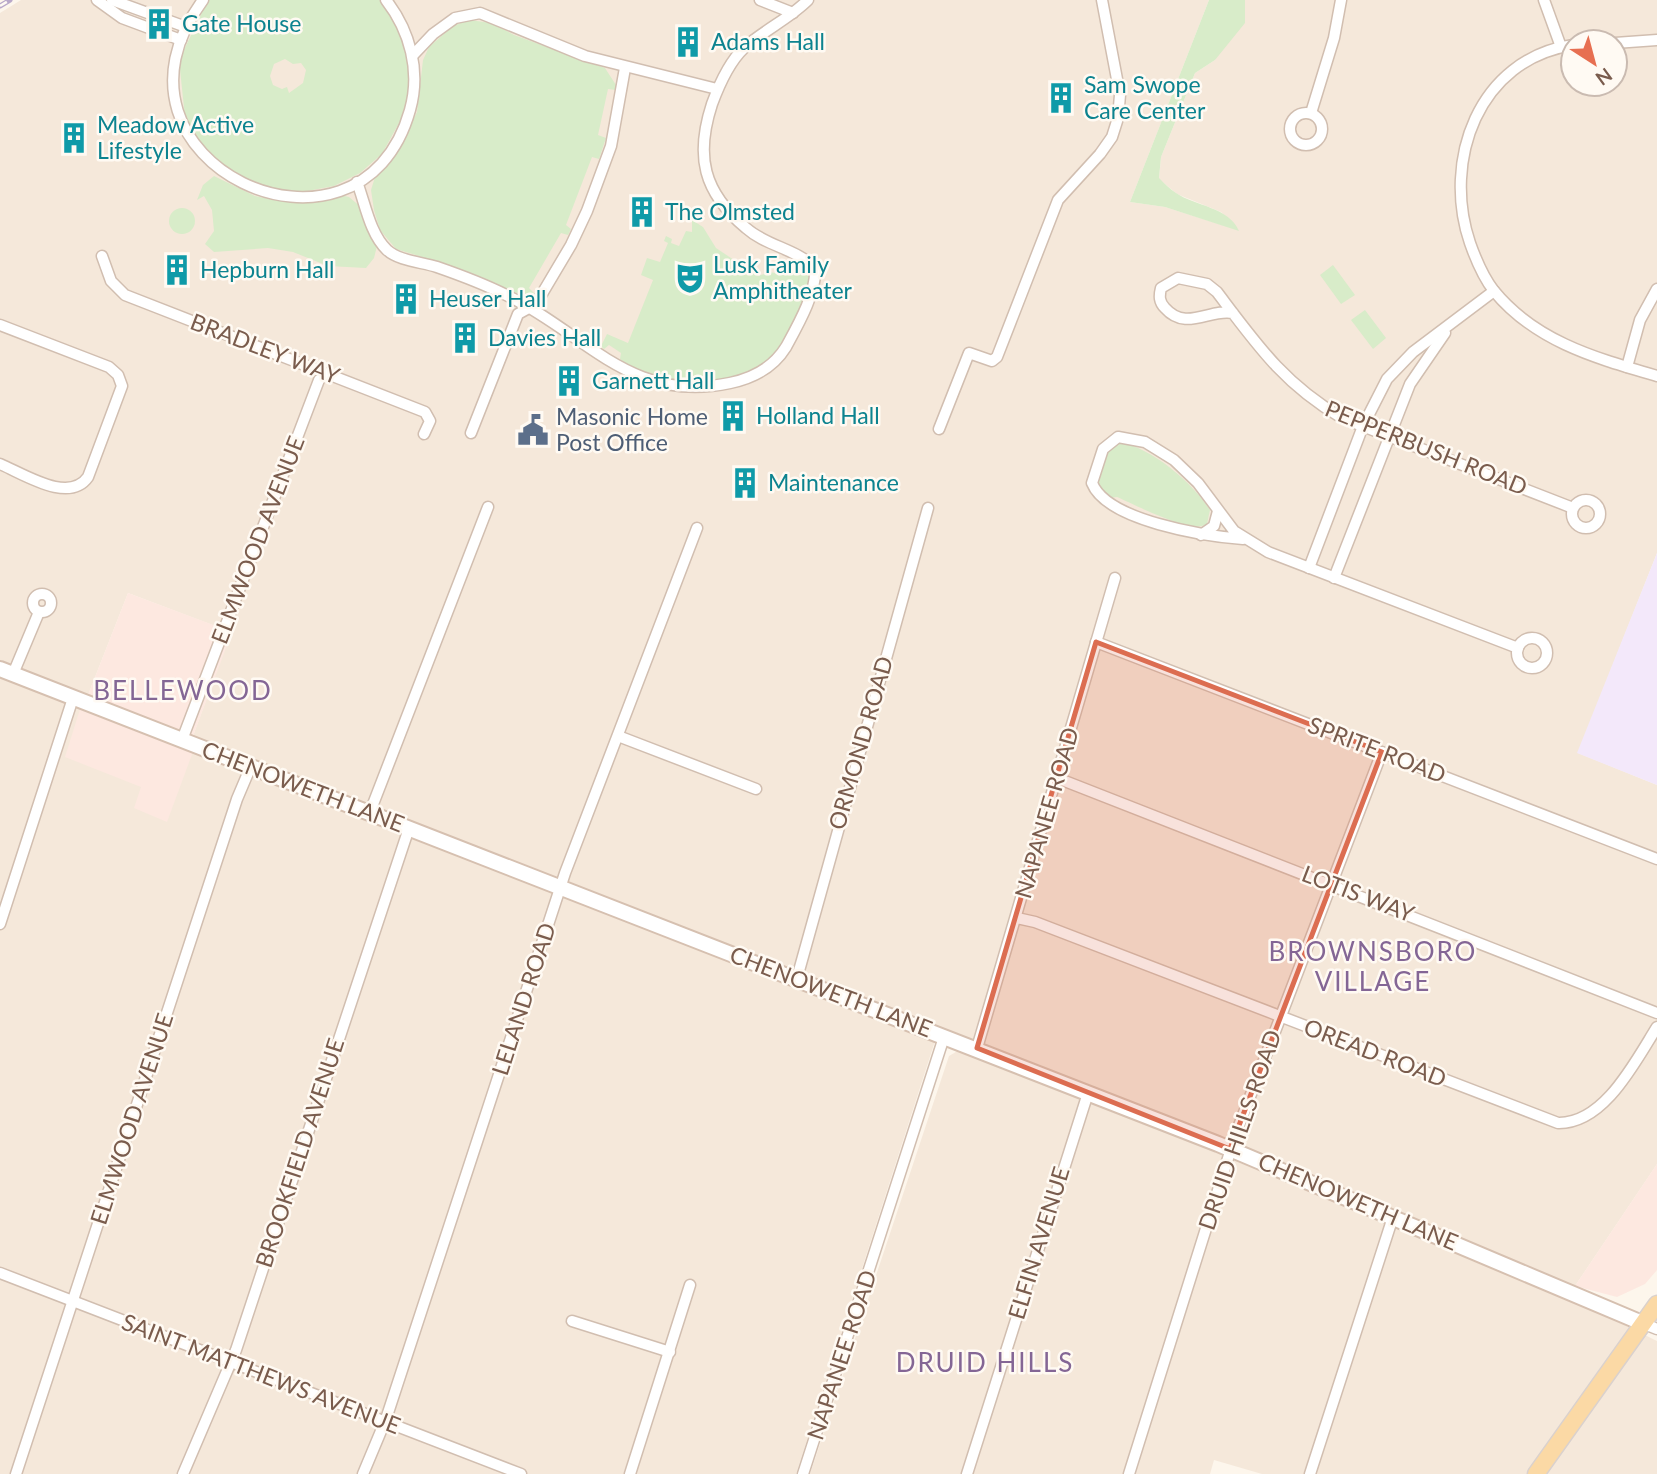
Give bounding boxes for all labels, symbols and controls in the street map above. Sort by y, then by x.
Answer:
building icon: Gate House [142,7,176,41]
place label: Gate House [182,9,301,37]
building icon: Adams Hall [671,25,705,59]
place label: Adams Hall [711,27,825,55]
north arrow [1559,28,1629,98]
text: N [1592,64,1617,91]
place label: Sam Swope Care Center [1084,70,1206,124]
building icon: Sam Swope Care Center [1044,81,1078,115]
place label: Meadow Active Lifestyle [97,110,254,164]
building icon: Meadow Active Lifestyle [57,121,91,155]
building icon: The Olmsted [625,195,659,229]
place label: The Olmsted [665,197,795,225]
place label: Lusk Family Amphitheater [713,250,853,304]
building icon: Hepburn Hall [160,253,194,287]
place label: Hepburn Hall [200,255,335,283]
theatre icon: Lusk Family Amphitheater [673,261,707,295]
building icon: Heuser Hall [389,282,423,316]
place label: Heuser Hall [429,284,547,312]
street label: BRADLEY WAY [187,307,345,390]
building icon: Davies Hall [448,321,482,355]
place label: Davies Hall [488,323,601,351]
building icon: Garnett Hall [552,364,586,398]
place label: Garnett Hall [592,366,715,394]
street label: PEPPERBUSH ROAD [1321,394,1531,500]
building icon: Holland Hall [716,399,750,433]
place label: Holland Hall [756,401,880,429]
place label: Masonic Home Post Office [556,402,708,456]
public building icon: Masonic Home Post Office [516,413,550,447]
street label: ELMWOOD AVENUE [205,432,310,648]
building icon: Maintenance [728,466,762,500]
place label: Maintenance [768,468,899,496]
street label: ORMOND ROAD [822,653,898,833]
district label: BELLEWOOD [93,674,273,706]
street label: SPRITE ROAD [1305,710,1450,788]
street label: NAPANEE ROAD [1008,724,1084,901]
street label: CHENOWETH LANE [198,735,408,838]
street label: LOTIS WAY [1298,859,1419,927]
street label: LELAND ROAD [485,919,561,1078]
district label: BROWNSBORO VILLAGE [1269,935,1477,997]
street label: CHENOWETH LANE [726,940,936,1043]
street label: ELMWOOD AVENUE [84,1010,178,1228]
street label: OREAD ROAD [1300,1012,1451,1092]
street label: DRUID HILLS ROAD [1192,1026,1286,1233]
street label: BROOKFIELD AVENUE [249,1035,349,1271]
street label: CHENOWETH LANE [1254,1146,1462,1256]
street label: ELFIN AVENUE [1002,1163,1075,1322]
street label: NAPANEE ROAD [800,1266,882,1443]
street label: SAINT MATTHEWS AVENUE [118,1307,405,1439]
district label: DRUID HILLS [896,1346,1074,1378]

